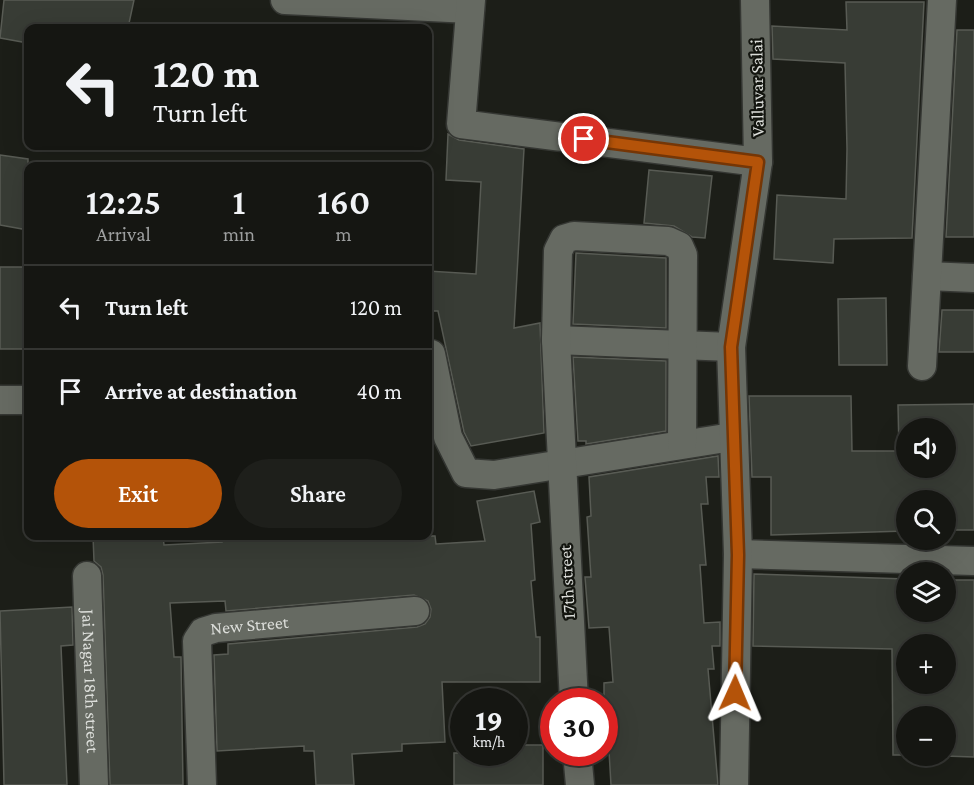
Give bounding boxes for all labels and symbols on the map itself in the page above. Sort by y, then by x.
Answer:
street label: Valluvar Salai [746,39,768,137]
pin [558,113,609,164]
street label: 17th street [555,543,579,619]
street label: Jai Nagar 18th street [78,607,103,754]
street label: New Street [209,612,290,638]
position arrow [703,661,767,725]
speed limit sign: 30 [540,688,618,766]

